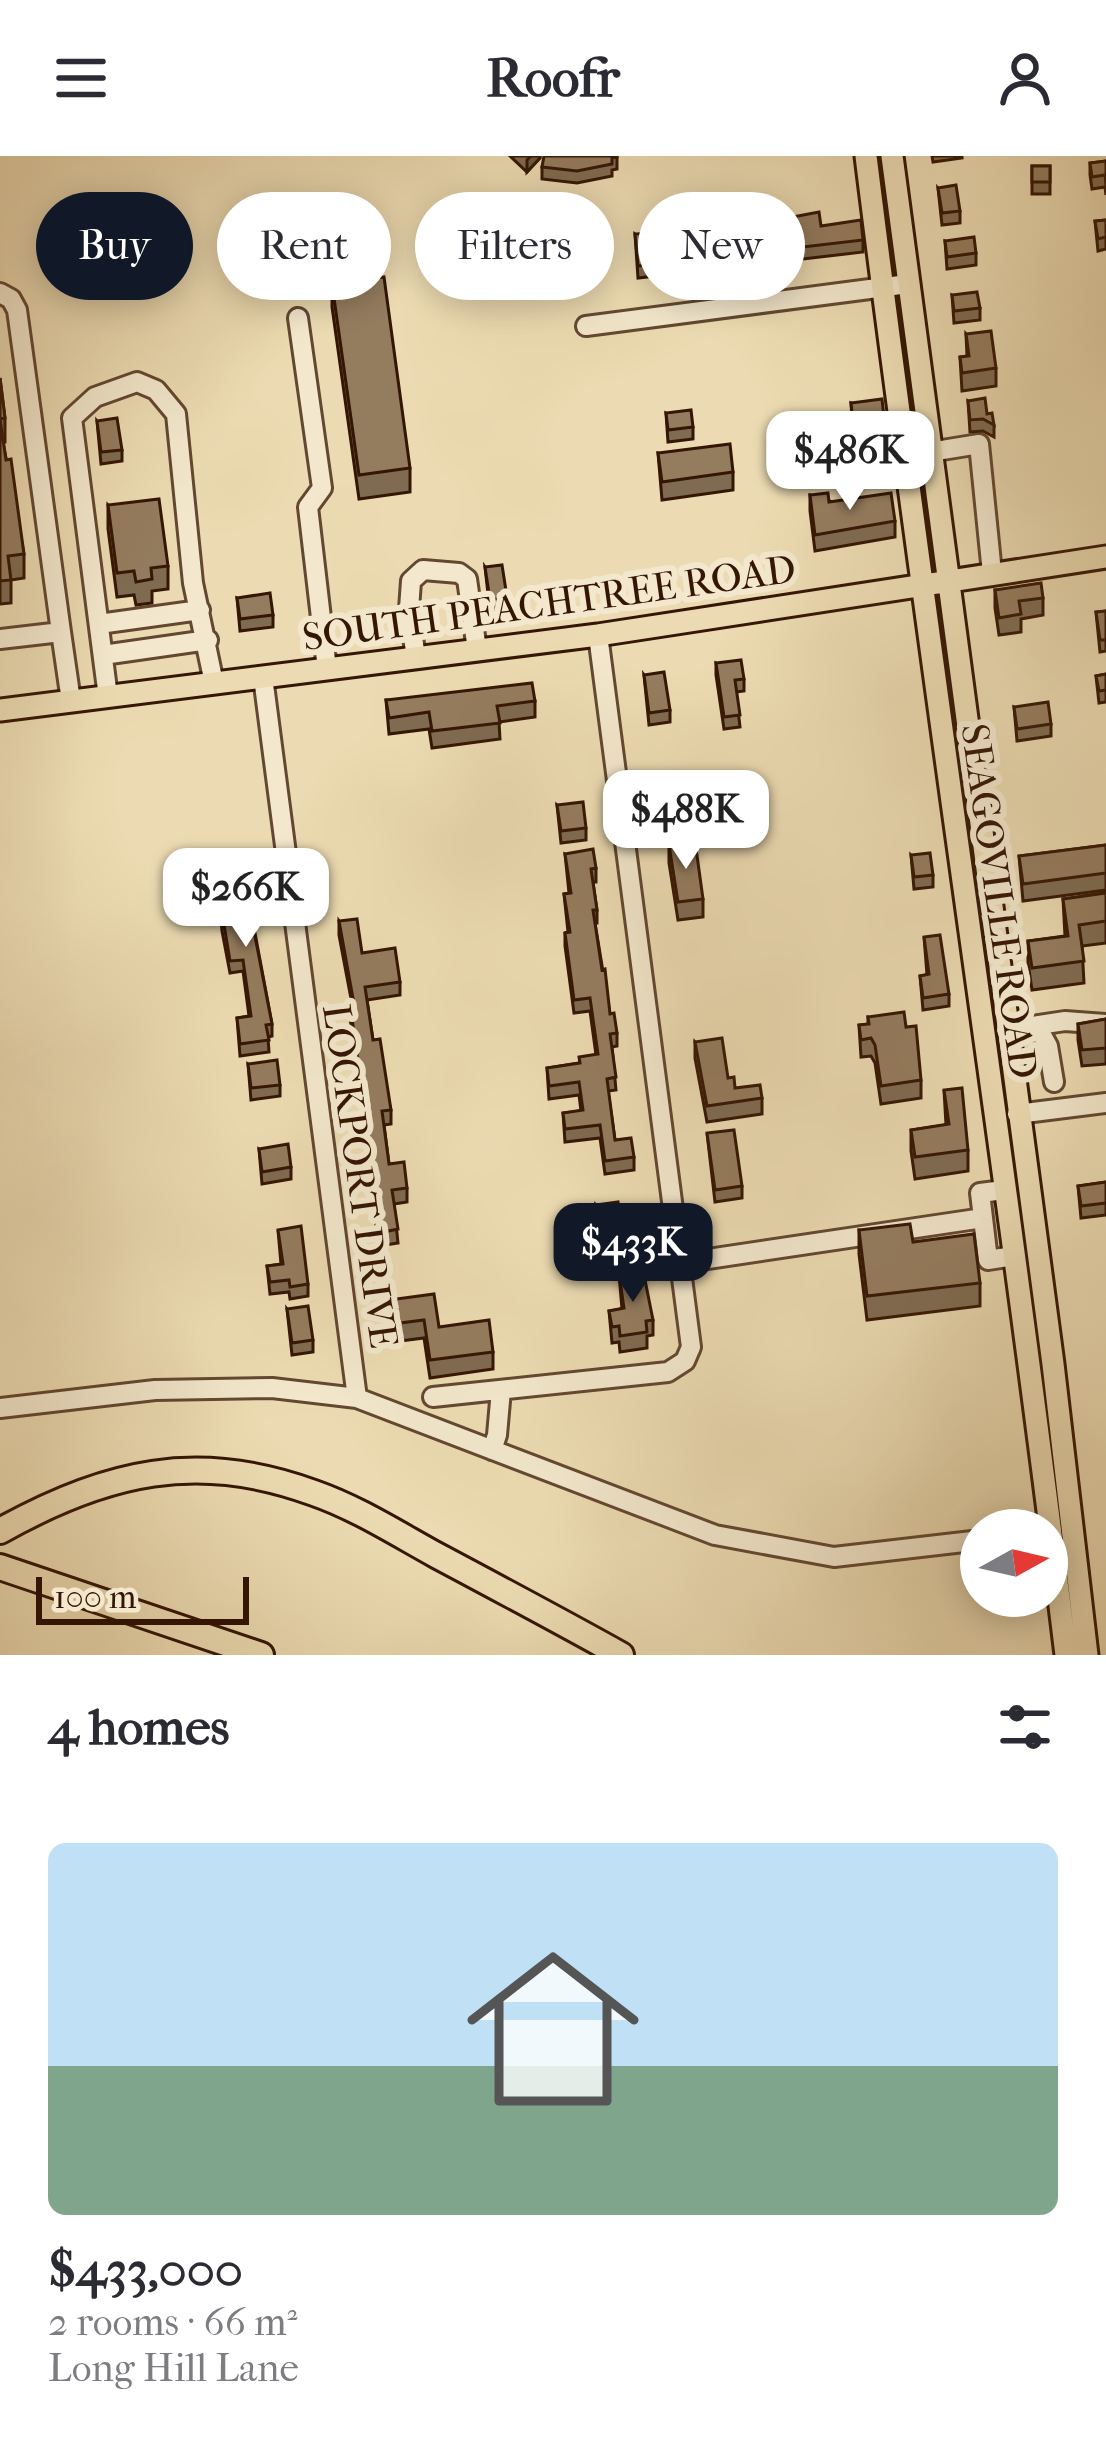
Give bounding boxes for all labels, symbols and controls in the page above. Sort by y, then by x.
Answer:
icon: menu [48,45,114,111]
icon: person [992,45,1058,111]
text: Roofr [486,47,620,110]
chip: Buy [36,192,193,300]
chip: Rent [217,192,391,300]
chip: Filters [415,192,614,300]
chip: New [638,192,805,300]
pin: $486K [766,411,934,513]
text: $486K [793,427,907,473]
street label: SOUTH PEACHTREE ROAD [300,546,799,660]
street label: SEAGOVILLE ROAD [951,721,1047,1082]
pin: $488K [602,770,770,872]
text: $488K [630,786,742,832]
pin: $266K [162,848,330,950]
text: $266K [190,864,302,910]
street label: LOCKPORT DRIVE [313,1001,407,1351]
pin: $433K [549,1203,717,1305]
text: $433K [581,1219,685,1265]
north arrow [960,1509,1068,1617]
map controls [960,1509,1068,1617]
scale bar [36,1571,249,1624]
text: 100 m [54,1578,137,1617]
icon: filters [992,1694,1058,1760]
text: 4 homes [48,1697,229,1757]
icon: home [445,1921,661,2137]
text: $433,000 [48,2239,243,2299]
text: 2 rooms · 66 m² [48,2299,298,2345]
text: Long Hill Lane [48,2345,299,2391]

